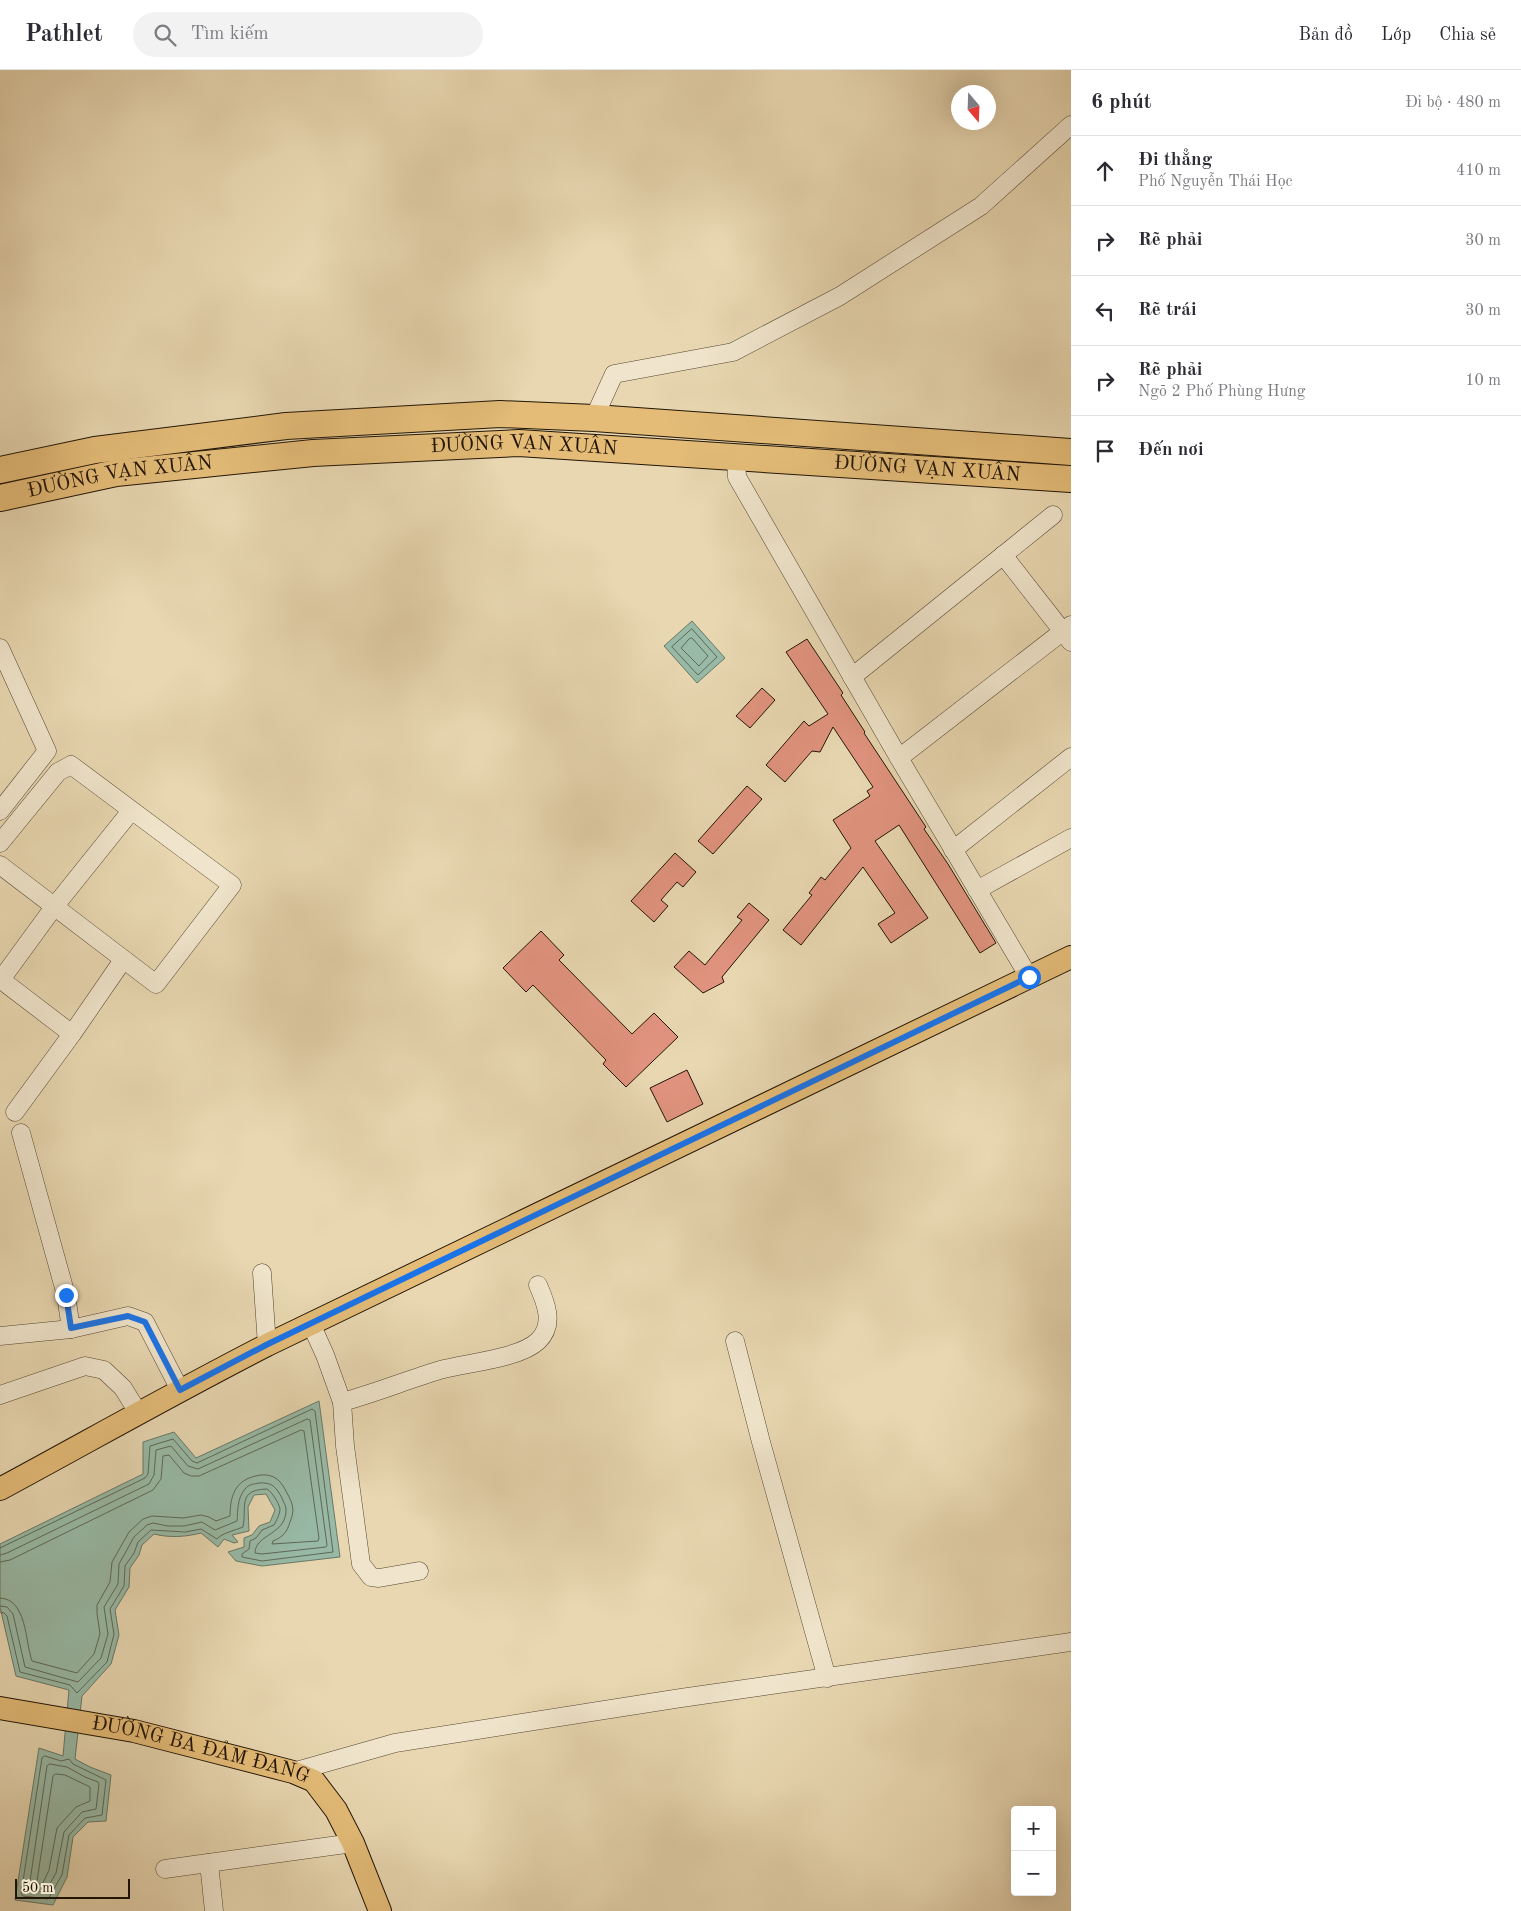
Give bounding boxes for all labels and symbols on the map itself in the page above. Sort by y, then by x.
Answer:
north arrow [951,85,996,130]
street label: ĐƯỜNG VẠN XUÂN [430,431,618,459]
street label: ĐƯỜNG VẠN XUÂN [833,451,1021,486]
street label: ĐƯỜNG VẠN XUÂN [26,452,213,502]
route start [1018,966,1041,989]
route end [55,1284,78,1307]
street label: ĐƯỜNG BA ĐẢM ĐANG [90,1714,312,1788]
scale bar [15,1876,130,1899]

